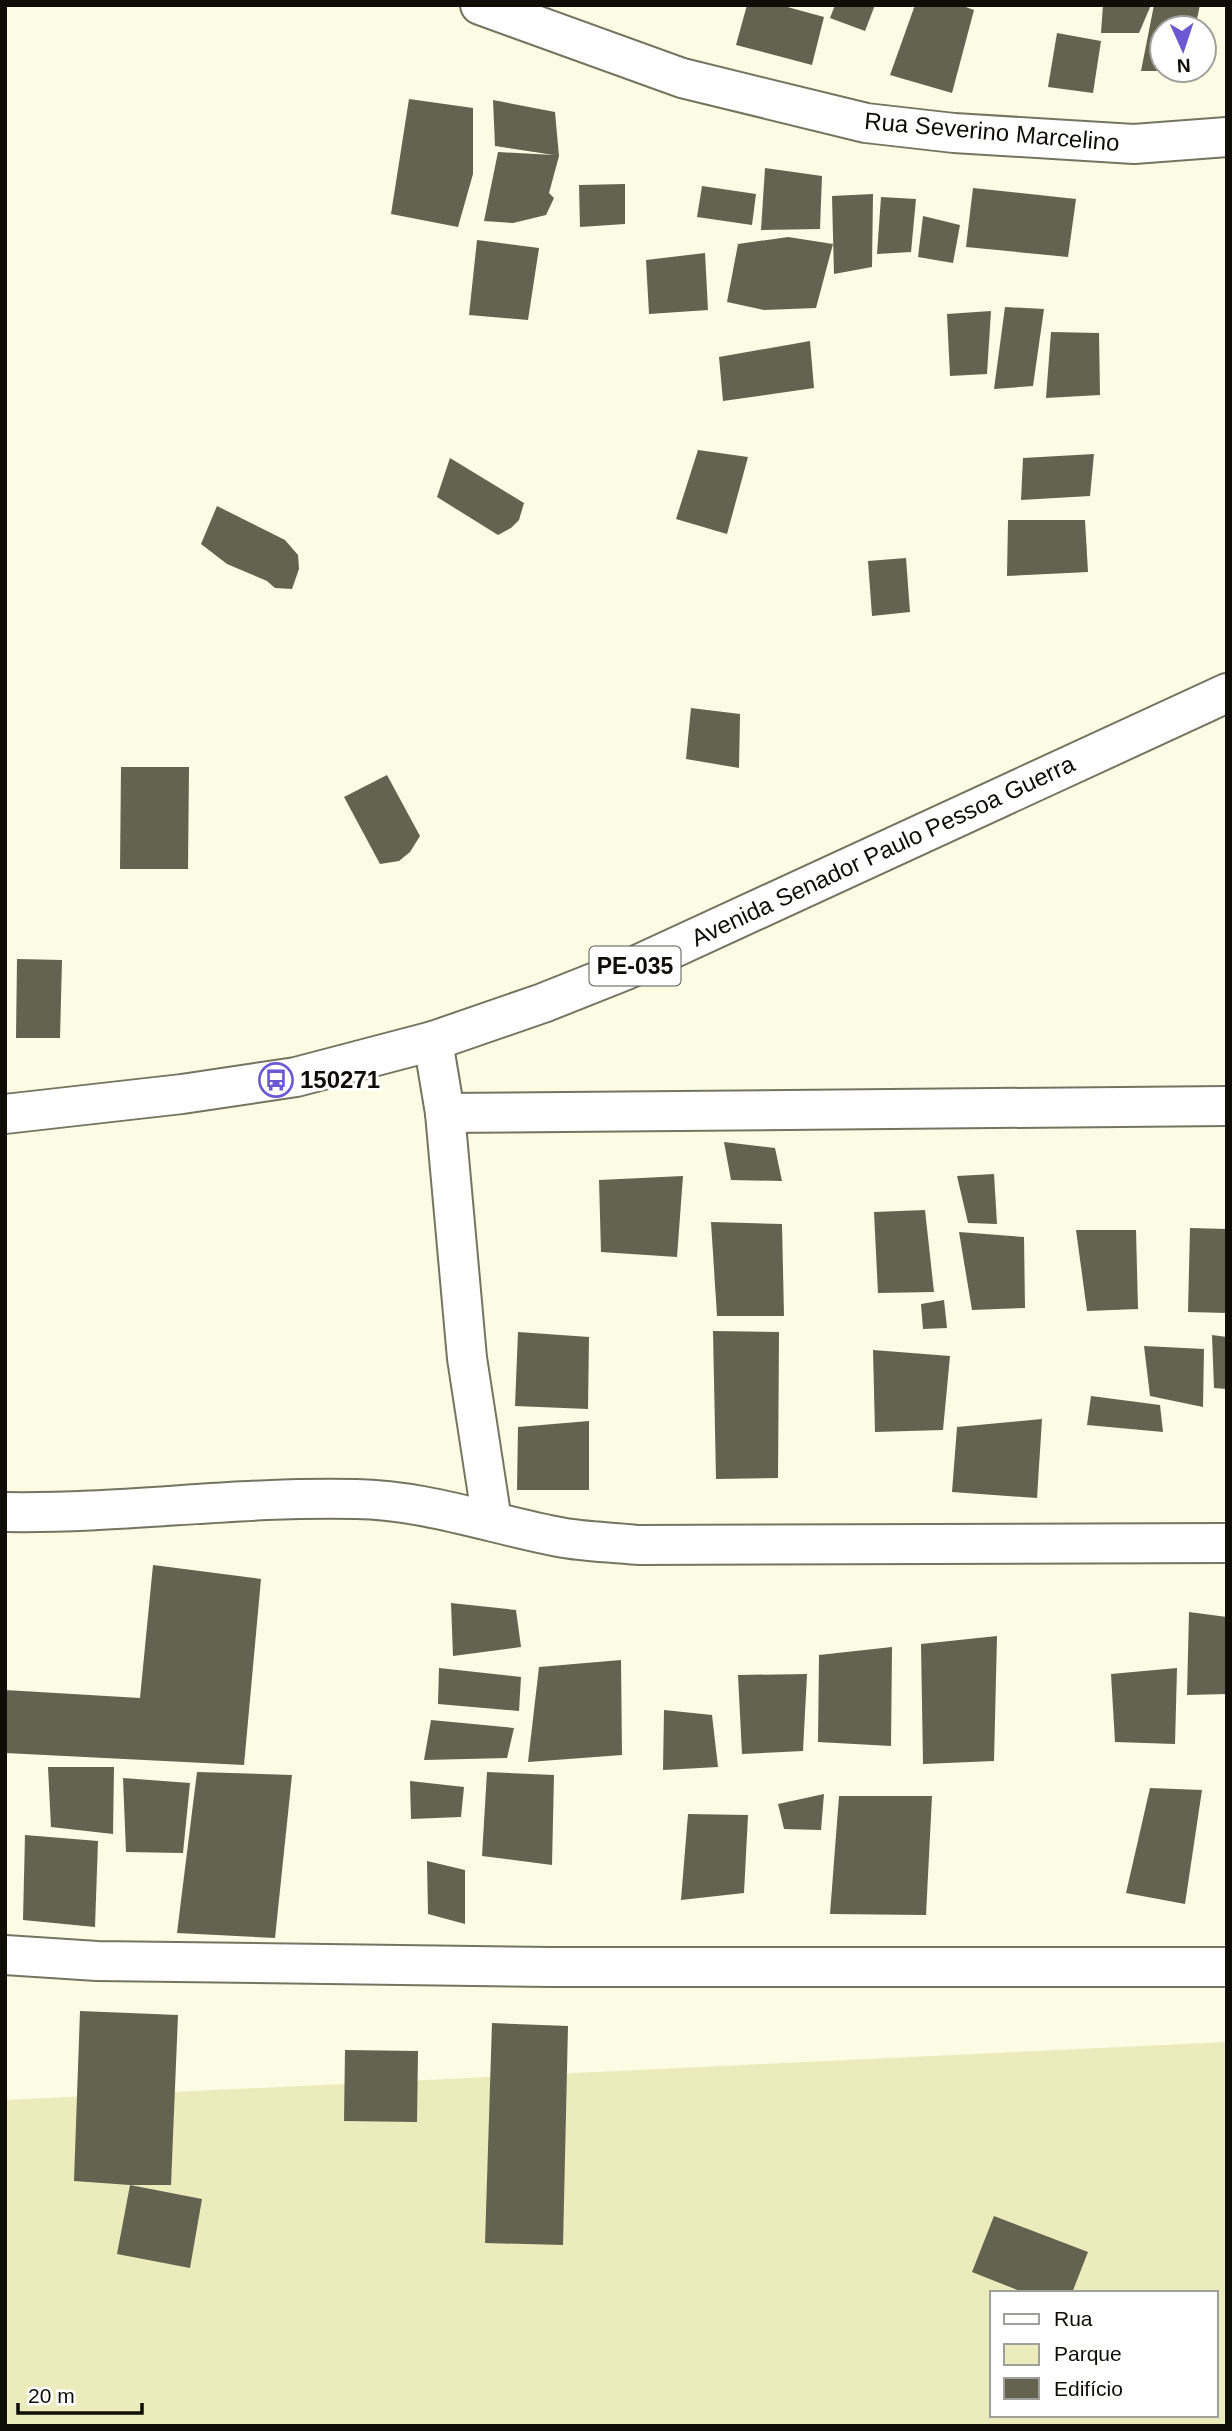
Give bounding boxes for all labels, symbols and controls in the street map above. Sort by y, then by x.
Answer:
north arrow [1148,14,1218,84]
text: N [1176,55,1191,76]
street label: Rua Severino Marcelino [863,107,1121,156]
street label: Avenida Senador Paulo Pessoa Guerra [687,749,1079,951]
road number: PE-035 [590,946,680,986]
bus stop icon: 150271 [257,1061,295,1099]
place label: 150271 [300,1066,380,1093]
legend [990,2291,1218,2417]
text: Rua [1054,2307,1093,2330]
text: Parque [1054,2342,1122,2365]
scale bar [18,2372,142,2416]
text: Edifício [1054,2377,1123,2400]
text: 20 m [28,2384,75,2407]

